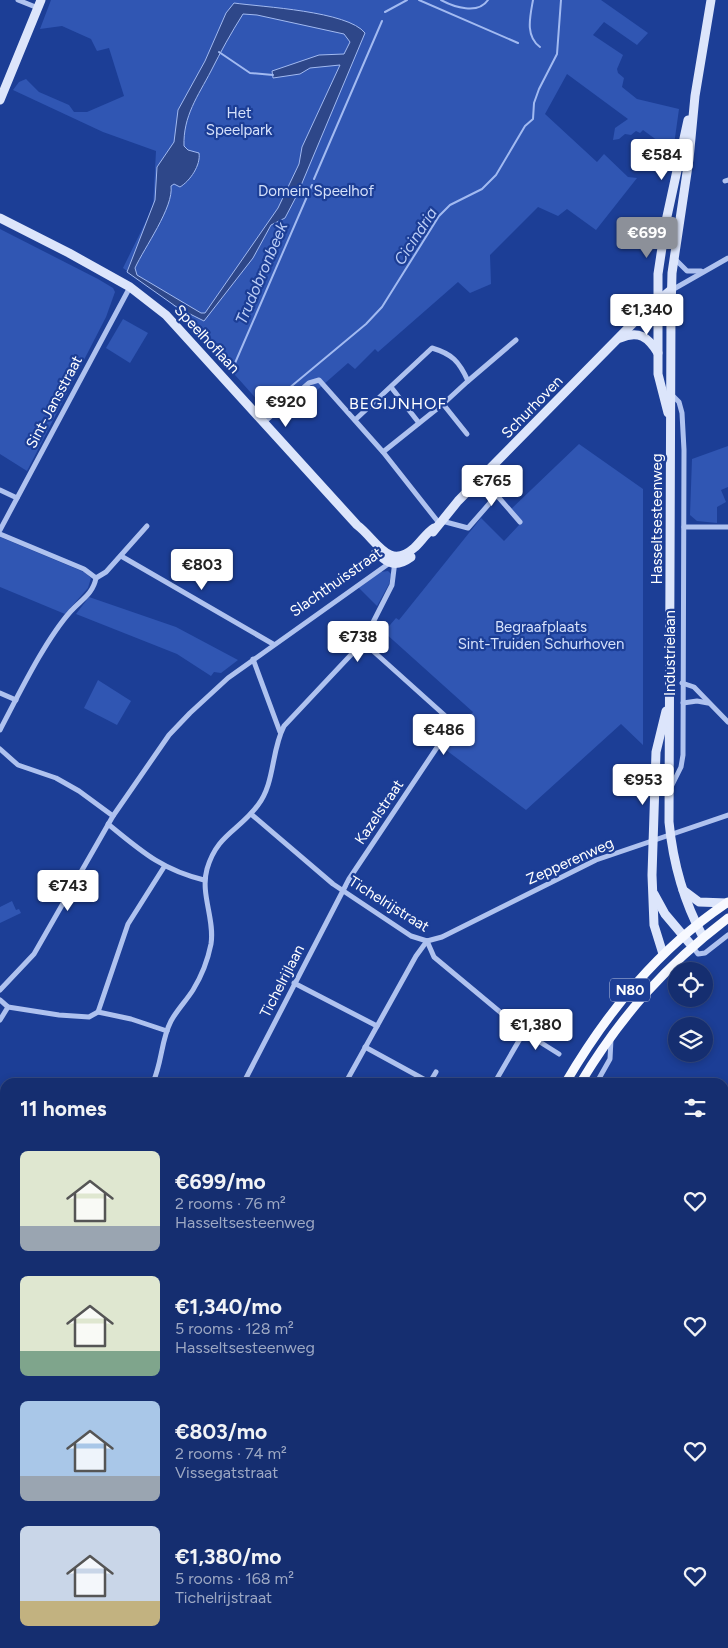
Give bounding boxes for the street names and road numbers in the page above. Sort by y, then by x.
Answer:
street label: Speelhoflaan [171,301,243,377]
street label: Sint-Jansstraat [22,352,86,451]
street label: Schurhoven [498,372,566,442]
street label: Hasseltsesteenweg [648,453,666,585]
street label: Slachthuisstraat [287,543,386,620]
street label: Industrielaan [661,610,679,696]
street label: Kazelstraat [351,776,407,848]
street label: Zepperenweg [523,834,617,888]
street label: Tichelrijstraat [346,872,433,936]
street label: Tichelrijlaan [256,942,308,1020]
road number: N80 [610,978,650,1002]

